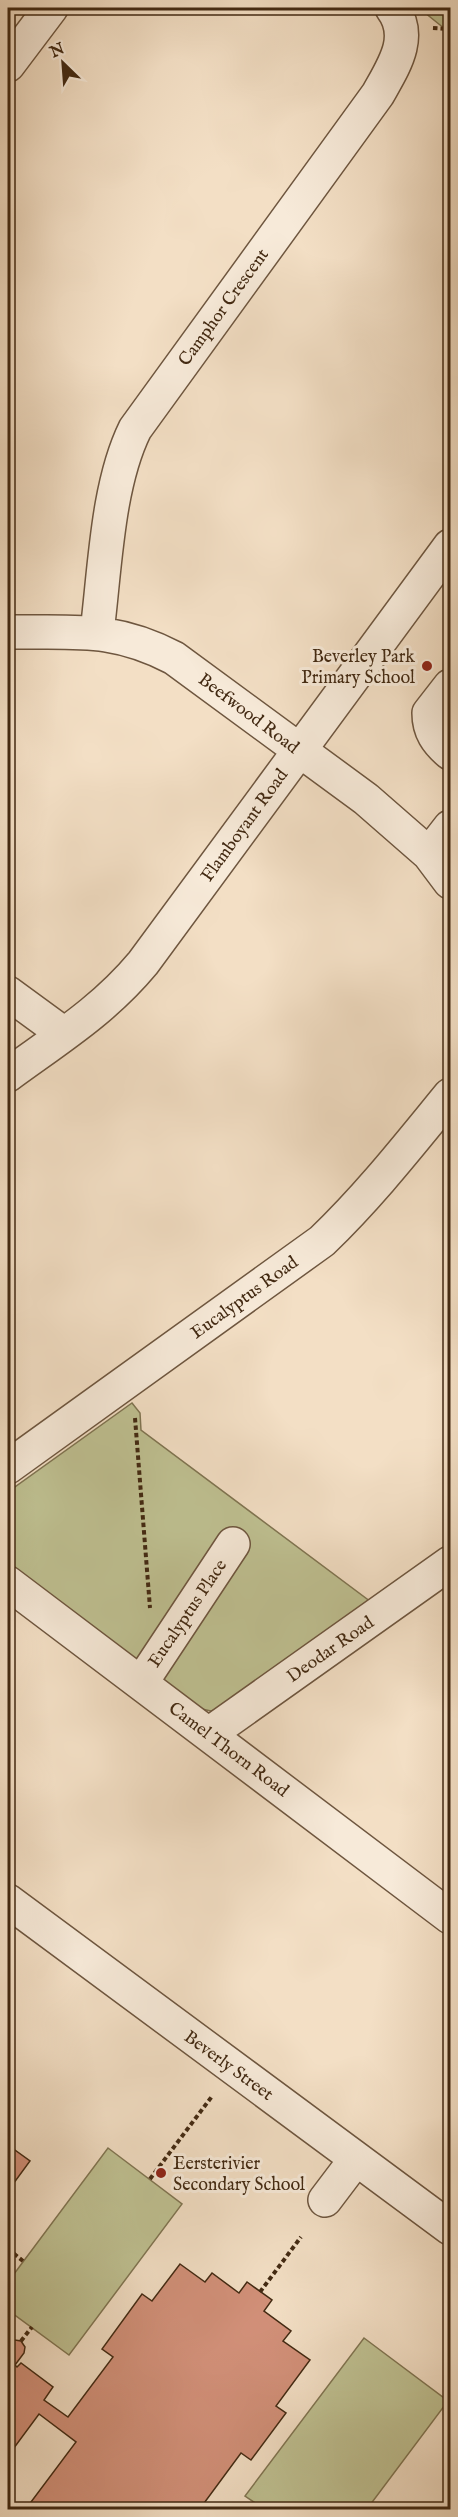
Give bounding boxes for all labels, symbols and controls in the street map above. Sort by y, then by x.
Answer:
north arrow [33,33,93,93]
text: N [46,39,68,64]
street label: Camphor Crescent [174,245,275,371]
place label: Beverley Park Primary School [301,646,415,690]
marker: Beverley Park Primary School [420,659,434,673]
street label: Beefwood Road [193,669,303,760]
street label: Flamboyant Road [197,765,294,887]
street label: Eucalyptus Road [187,1251,303,1345]
street label: Eucalyptus Place [144,1555,233,1672]
street label: Deodar Road [283,1612,379,1689]
street label: Camel Thorn Road [163,1697,293,1803]
street label: Beverly Street [179,2026,277,2106]
place label: Eersterivier Secondary School [173,2153,305,2197]
marker: Eersterivier Secondary School [154,2166,168,2180]

